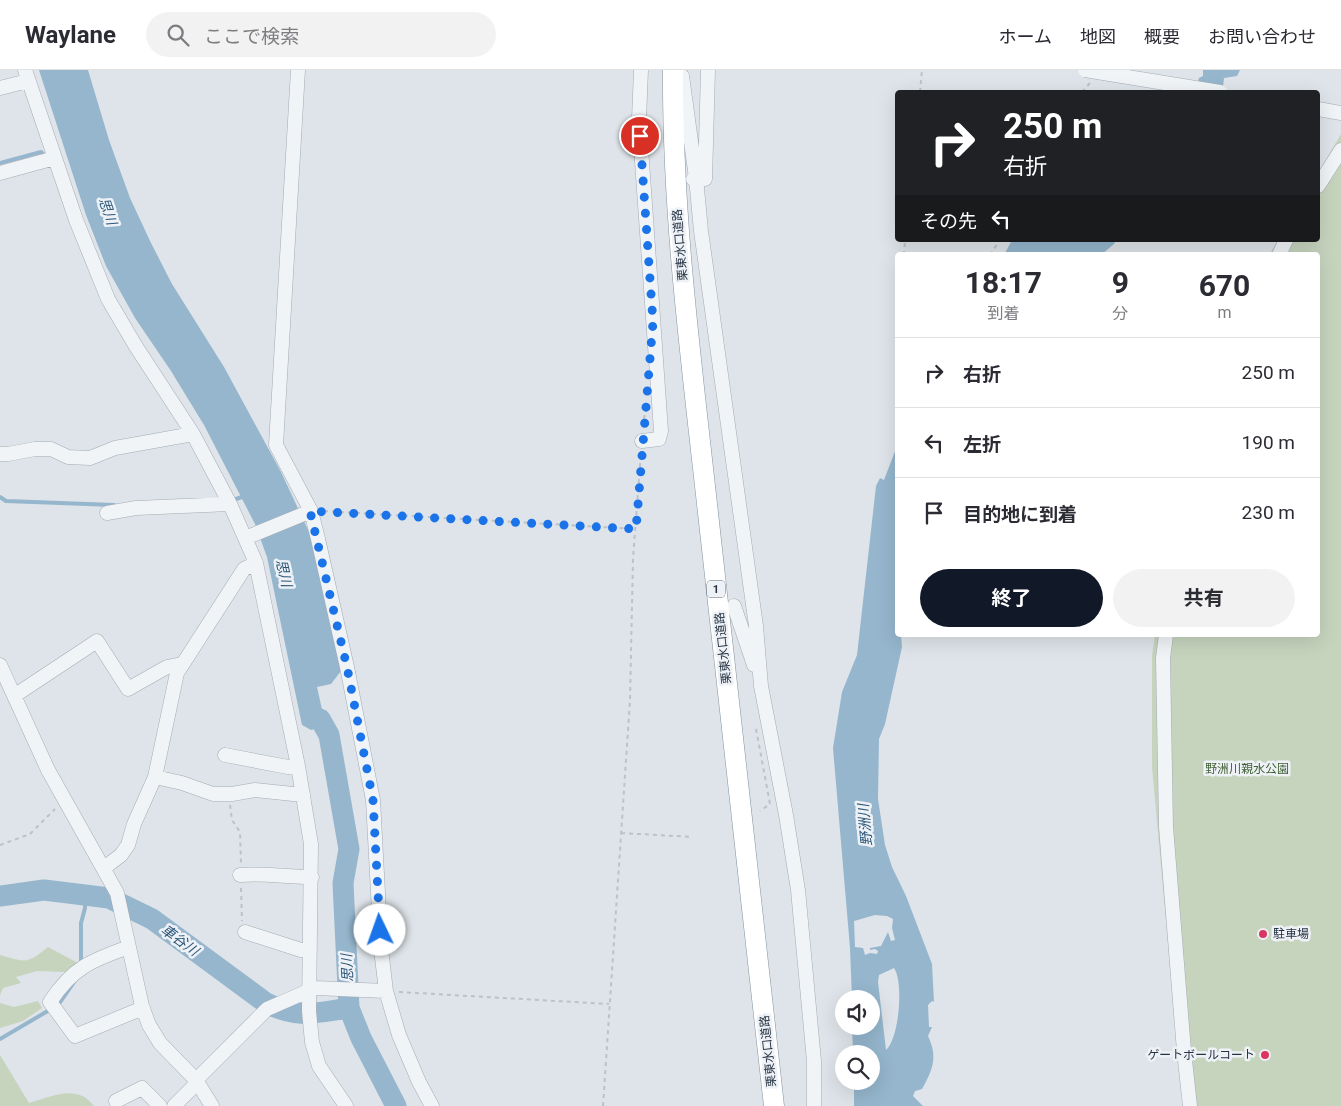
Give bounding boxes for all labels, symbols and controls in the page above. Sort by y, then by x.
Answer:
search box [146,12,496,57]
text: Waylane [25,21,116,49]
icon: search [164,21,192,49]
text: ここで検索 [204,25,299,48]
text: ホーム [999,26,1052,47]
text: 地図 [1080,26,1116,47]
text: 概要 [1144,26,1180,47]
text: お問い合わせ [1208,26,1316,47]
text: 250 m [1003,106,1102,147]
icon: right [920,110,985,175]
pin [619,115,661,157]
icon: arrive [626,122,654,150]
text: 右折 [1003,154,1047,179]
water label: 思川 [96,195,121,229]
icon: left [987,205,1015,233]
street label: 栗東水口道路 [670,209,690,281]
text: その先 [920,210,977,233]
text: 18:17 [965,265,1042,300]
text: 9 [1112,265,1129,300]
text: 670 [1199,268,1250,303]
text: m [1217,303,1231,322]
text: 到着 [987,304,1019,323]
text: 分 [1112,304,1128,323]
icon: right [920,359,948,387]
text: 250 m [1242,361,1295,384]
text: 右折 [963,363,1001,386]
icon: left [920,429,948,457]
text: 190 m [1242,431,1295,454]
text: 左折 [963,433,1001,456]
icon: arrive [920,499,948,527]
text: 230 m [1242,501,1295,524]
text: 目的地に到着 [963,503,1077,526]
water label: 思川 [273,558,295,590]
button: 終了 [920,569,1103,627]
button: 共有 [1113,569,1295,627]
road number: 1 [707,580,725,598]
street label: 栗東水口道路 [712,611,734,685]
park label: 野洲川親水公園 [1205,762,1289,776]
water label: 野洲川 [855,801,875,847]
position arrow [353,903,405,955]
water label: 車谷川 [158,921,203,960]
place label: 駐車場 [1273,927,1309,941]
marker: 駐車場 [1257,928,1269,940]
water label: 思川 [338,952,356,982]
map controls [835,990,880,1090]
button: sound [835,990,880,1035]
street label: 栗東水口道路 [757,1014,779,1088]
button: search [835,1045,880,1090]
place label: ゲートボールコート [1147,1048,1255,1062]
marker: ゲートボールコート [1259,1049,1271,1061]

